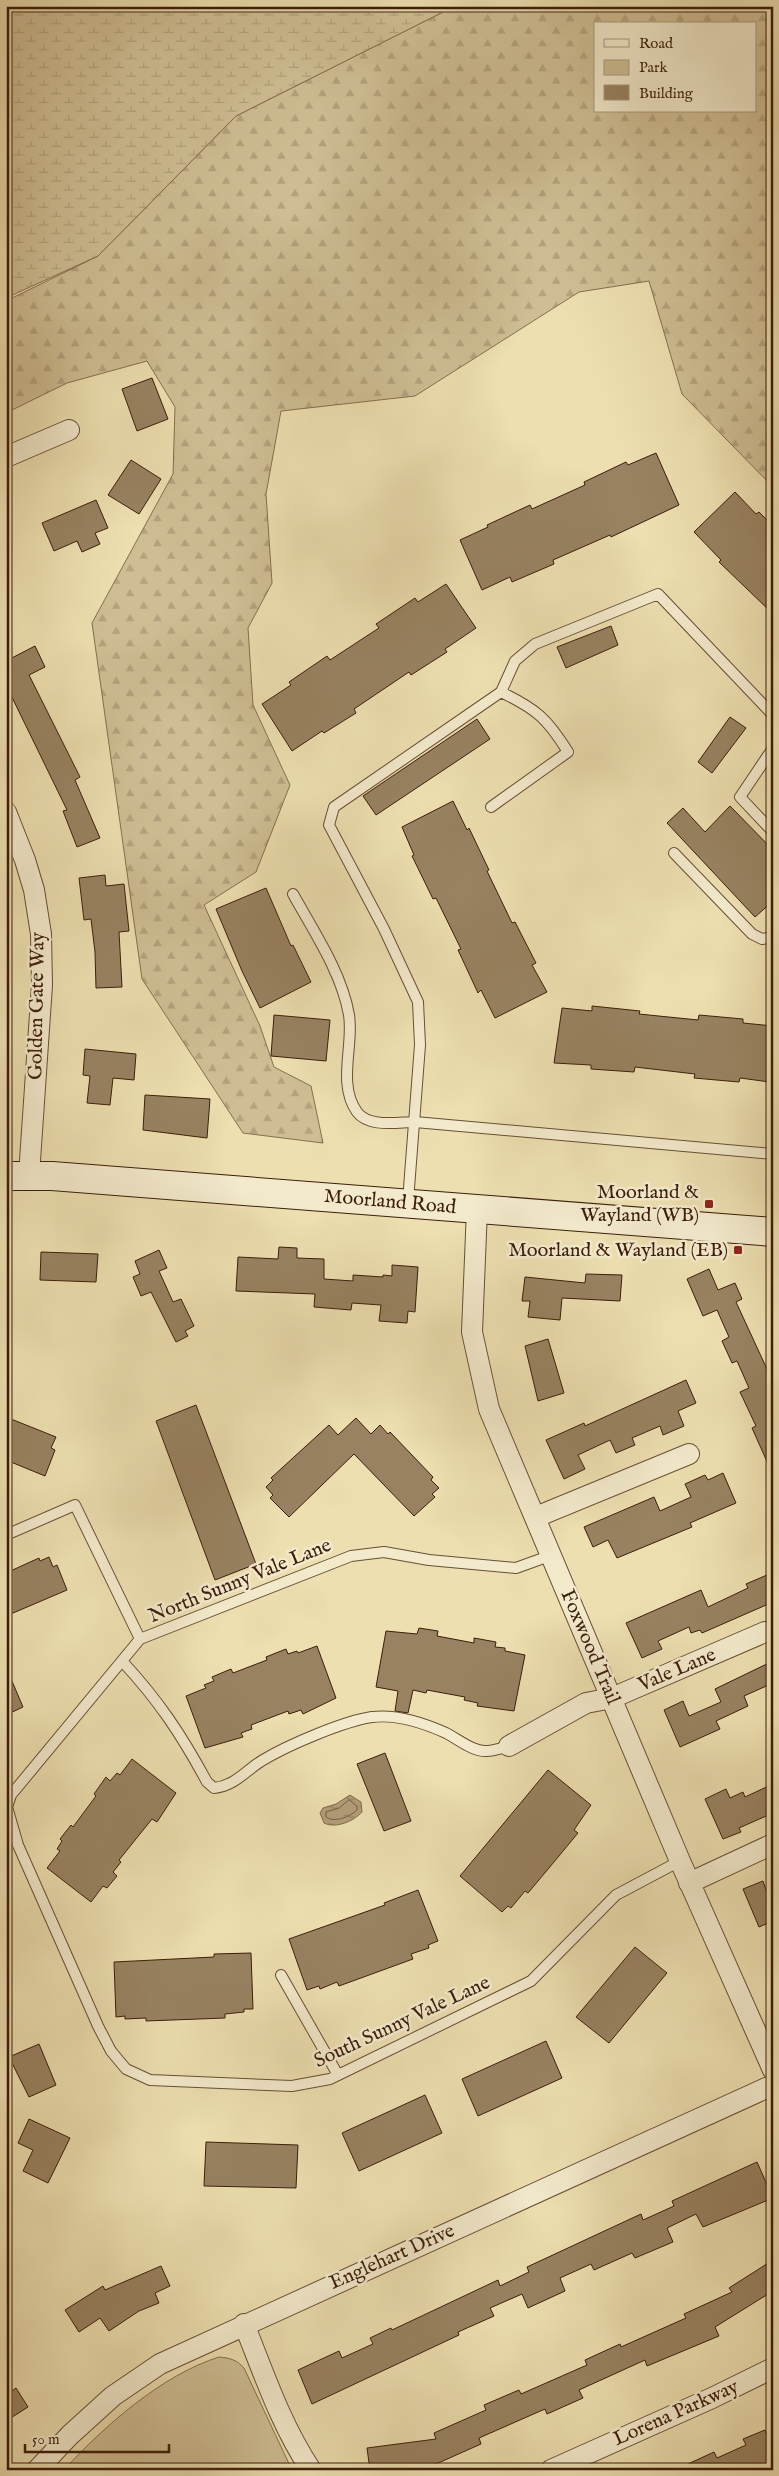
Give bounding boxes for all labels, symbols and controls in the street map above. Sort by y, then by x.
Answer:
legend [594,22,756,112]
text: Road [639,34,674,53]
text: Park [639,58,669,77]
text: Building [639,84,694,103]
street label: Golden Gate Way [23,932,51,1080]
place label: Moorland & Wayland (WB) [580,1180,699,1228]
street label: Moorland Road [323,1184,457,1220]
marker: Moorland & Wayland (WB) [703,1198,715,1210]
place label: Moorland & Wayland (EB) [508,1238,728,1263]
marker: Moorland & Wayland (EB) [732,1244,744,1256]
street label: North Sunny Vale Lane [145,1533,335,1629]
street label: Foxwood Trail [555,1586,626,1709]
street label: Vale Lane [633,1642,720,1698]
street label: South Sunny Vale Lane [310,1970,494,2074]
street label: Englehart Drive [326,2218,458,2296]
street label: Lorena Parkway [609,2374,743,2452]
scale bar [25,2421,169,2453]
text: 50 m [32,2430,60,2449]

